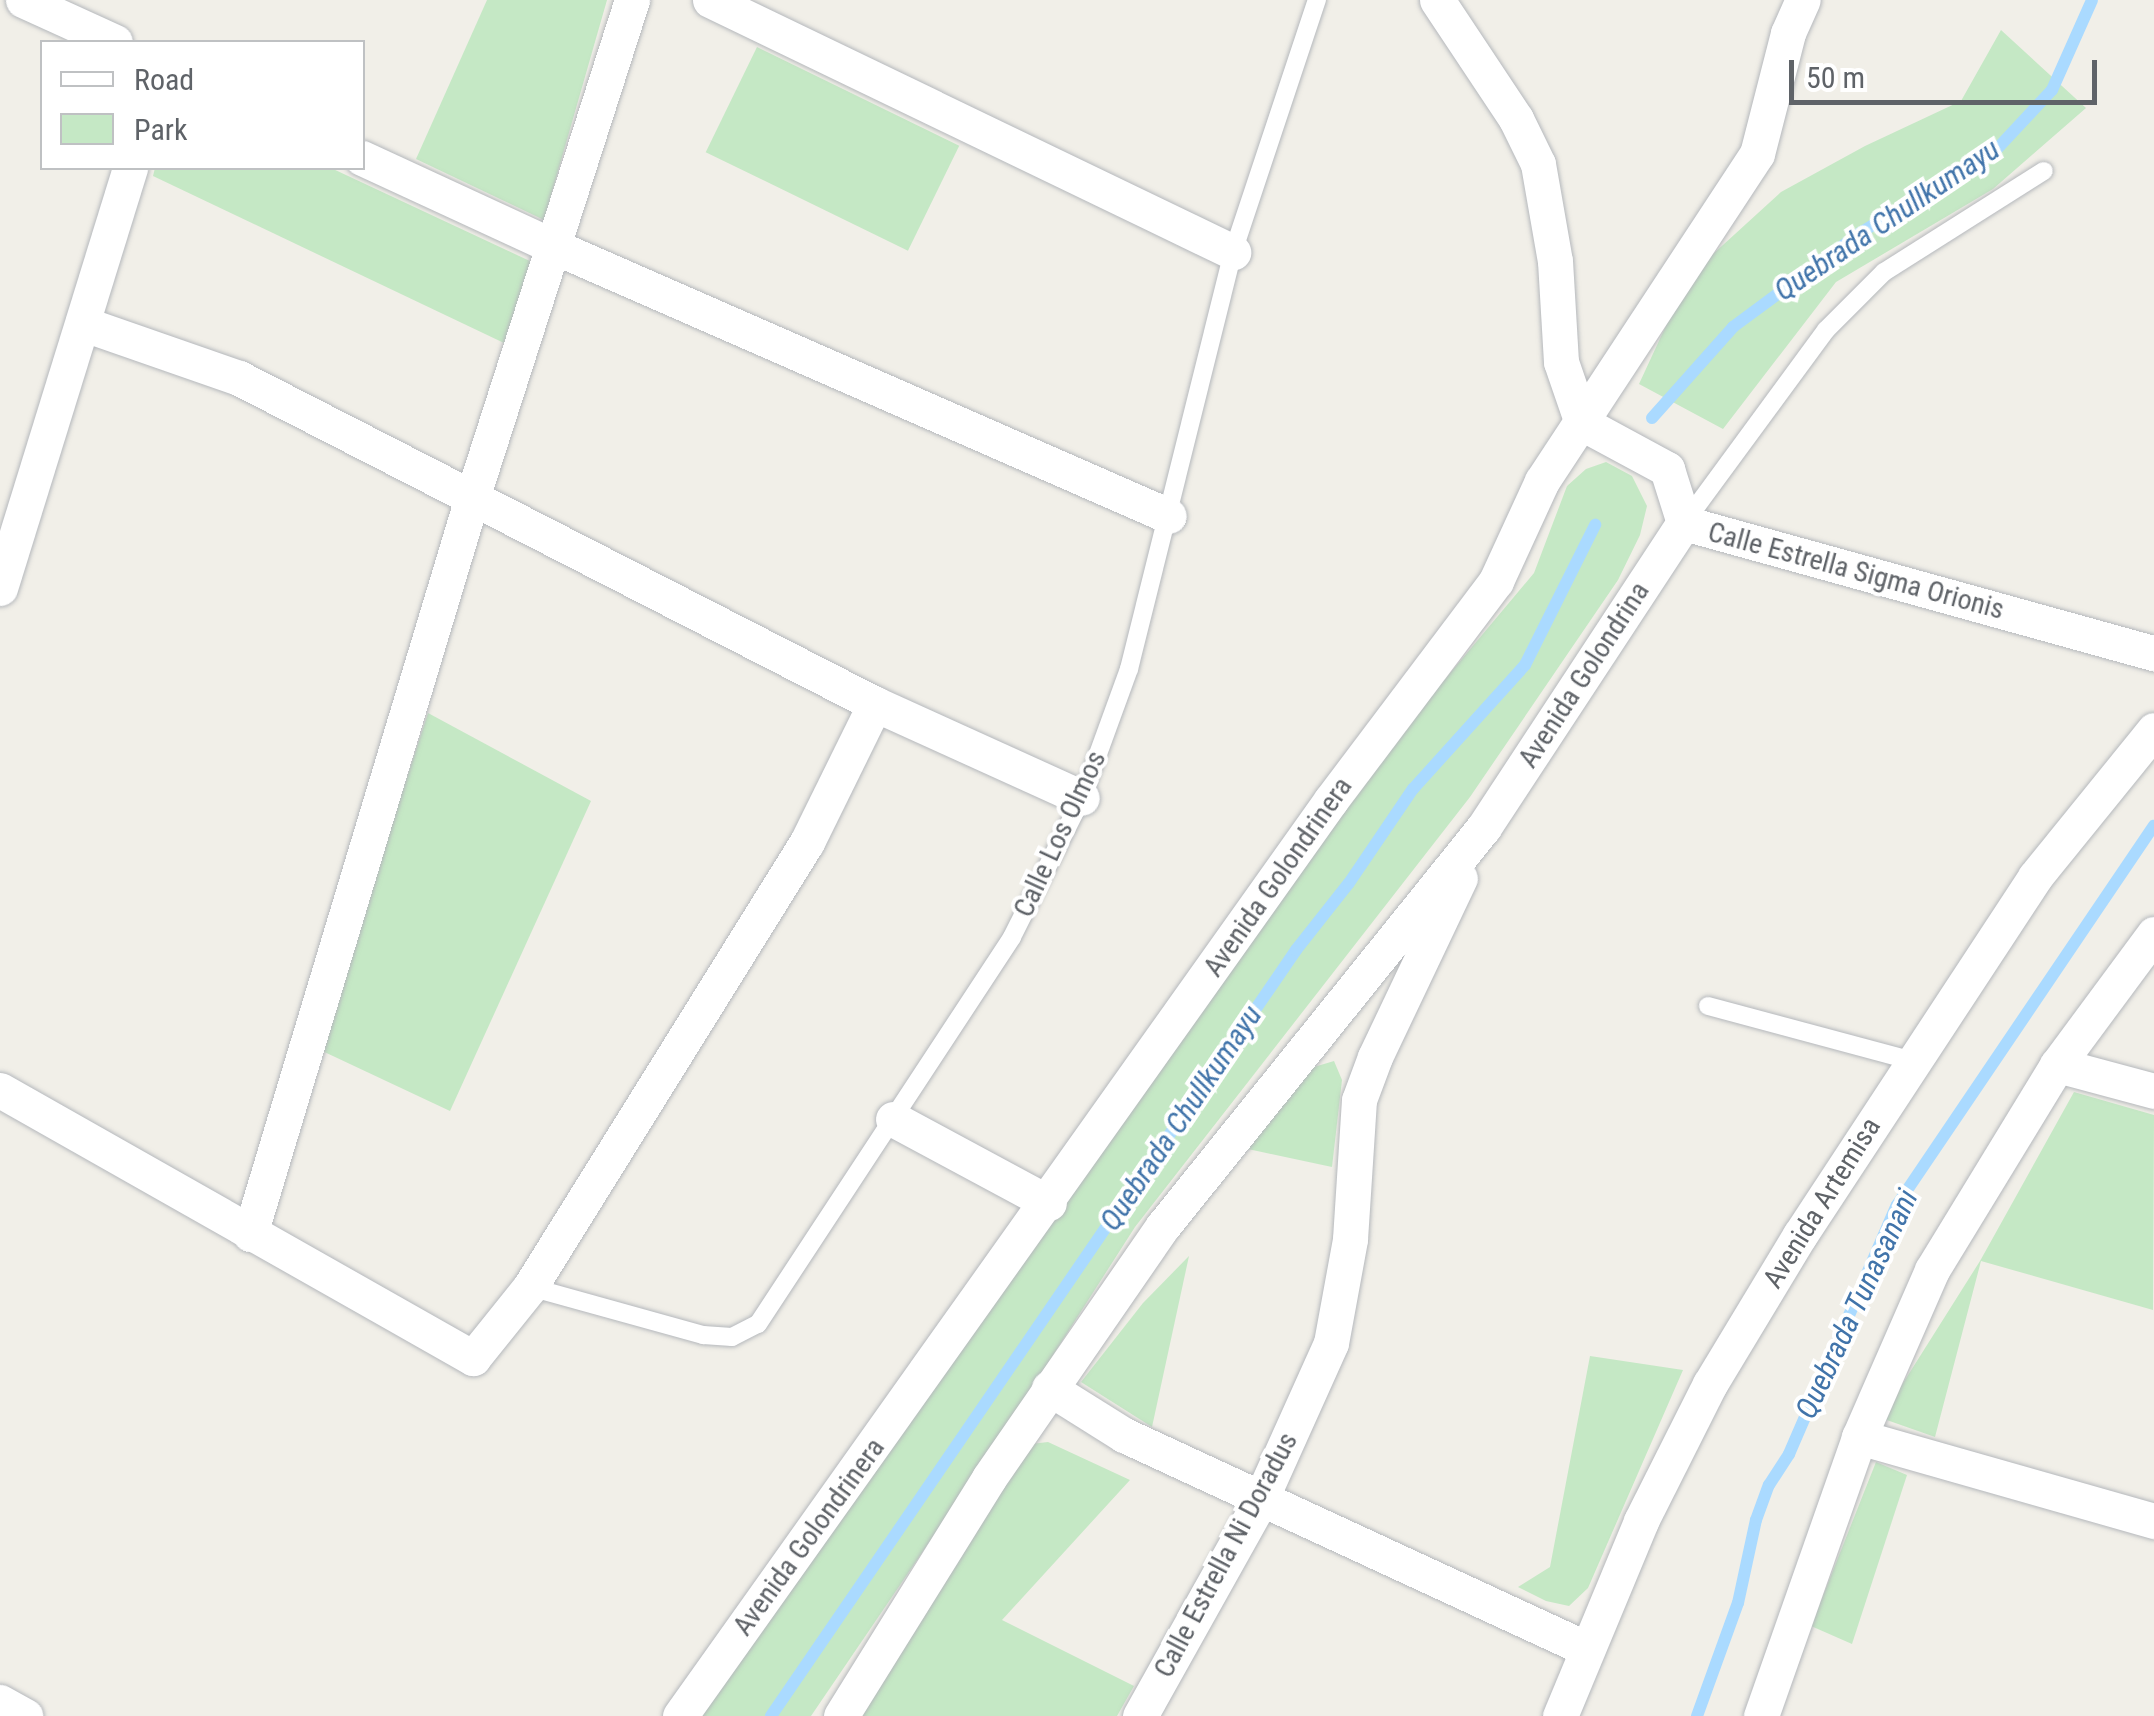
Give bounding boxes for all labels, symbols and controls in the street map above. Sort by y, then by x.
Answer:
legend [40,40,365,170]
scale bar [1794,40,2102,102]
text: 50 m [1806,60,1865,95]
text: Road [134,62,194,97]
text: Park [134,112,188,147]
water label: Quebrada Chullkumayu [1768,131,2006,309]
street label: Calle Estrella Sigma Orionis [1704,515,2008,627]
street label: Avenida Golondrina [1511,576,1657,774]
street label: Calle Los Olmos [1007,746,1113,922]
street label: Avenida Golondrinera [1197,771,1359,983]
water label: Quebrada Chullkumayu [1092,999,1270,1237]
street label: Avenida Artemisa [1756,1112,1888,1294]
water label: Quebrada Tunasanani [1788,1184,1926,1424]
street label: Calle Estrella Ni Doradus [1147,1427,1305,1683]
street label: Avenida Golondrinera [726,1432,892,1642]

